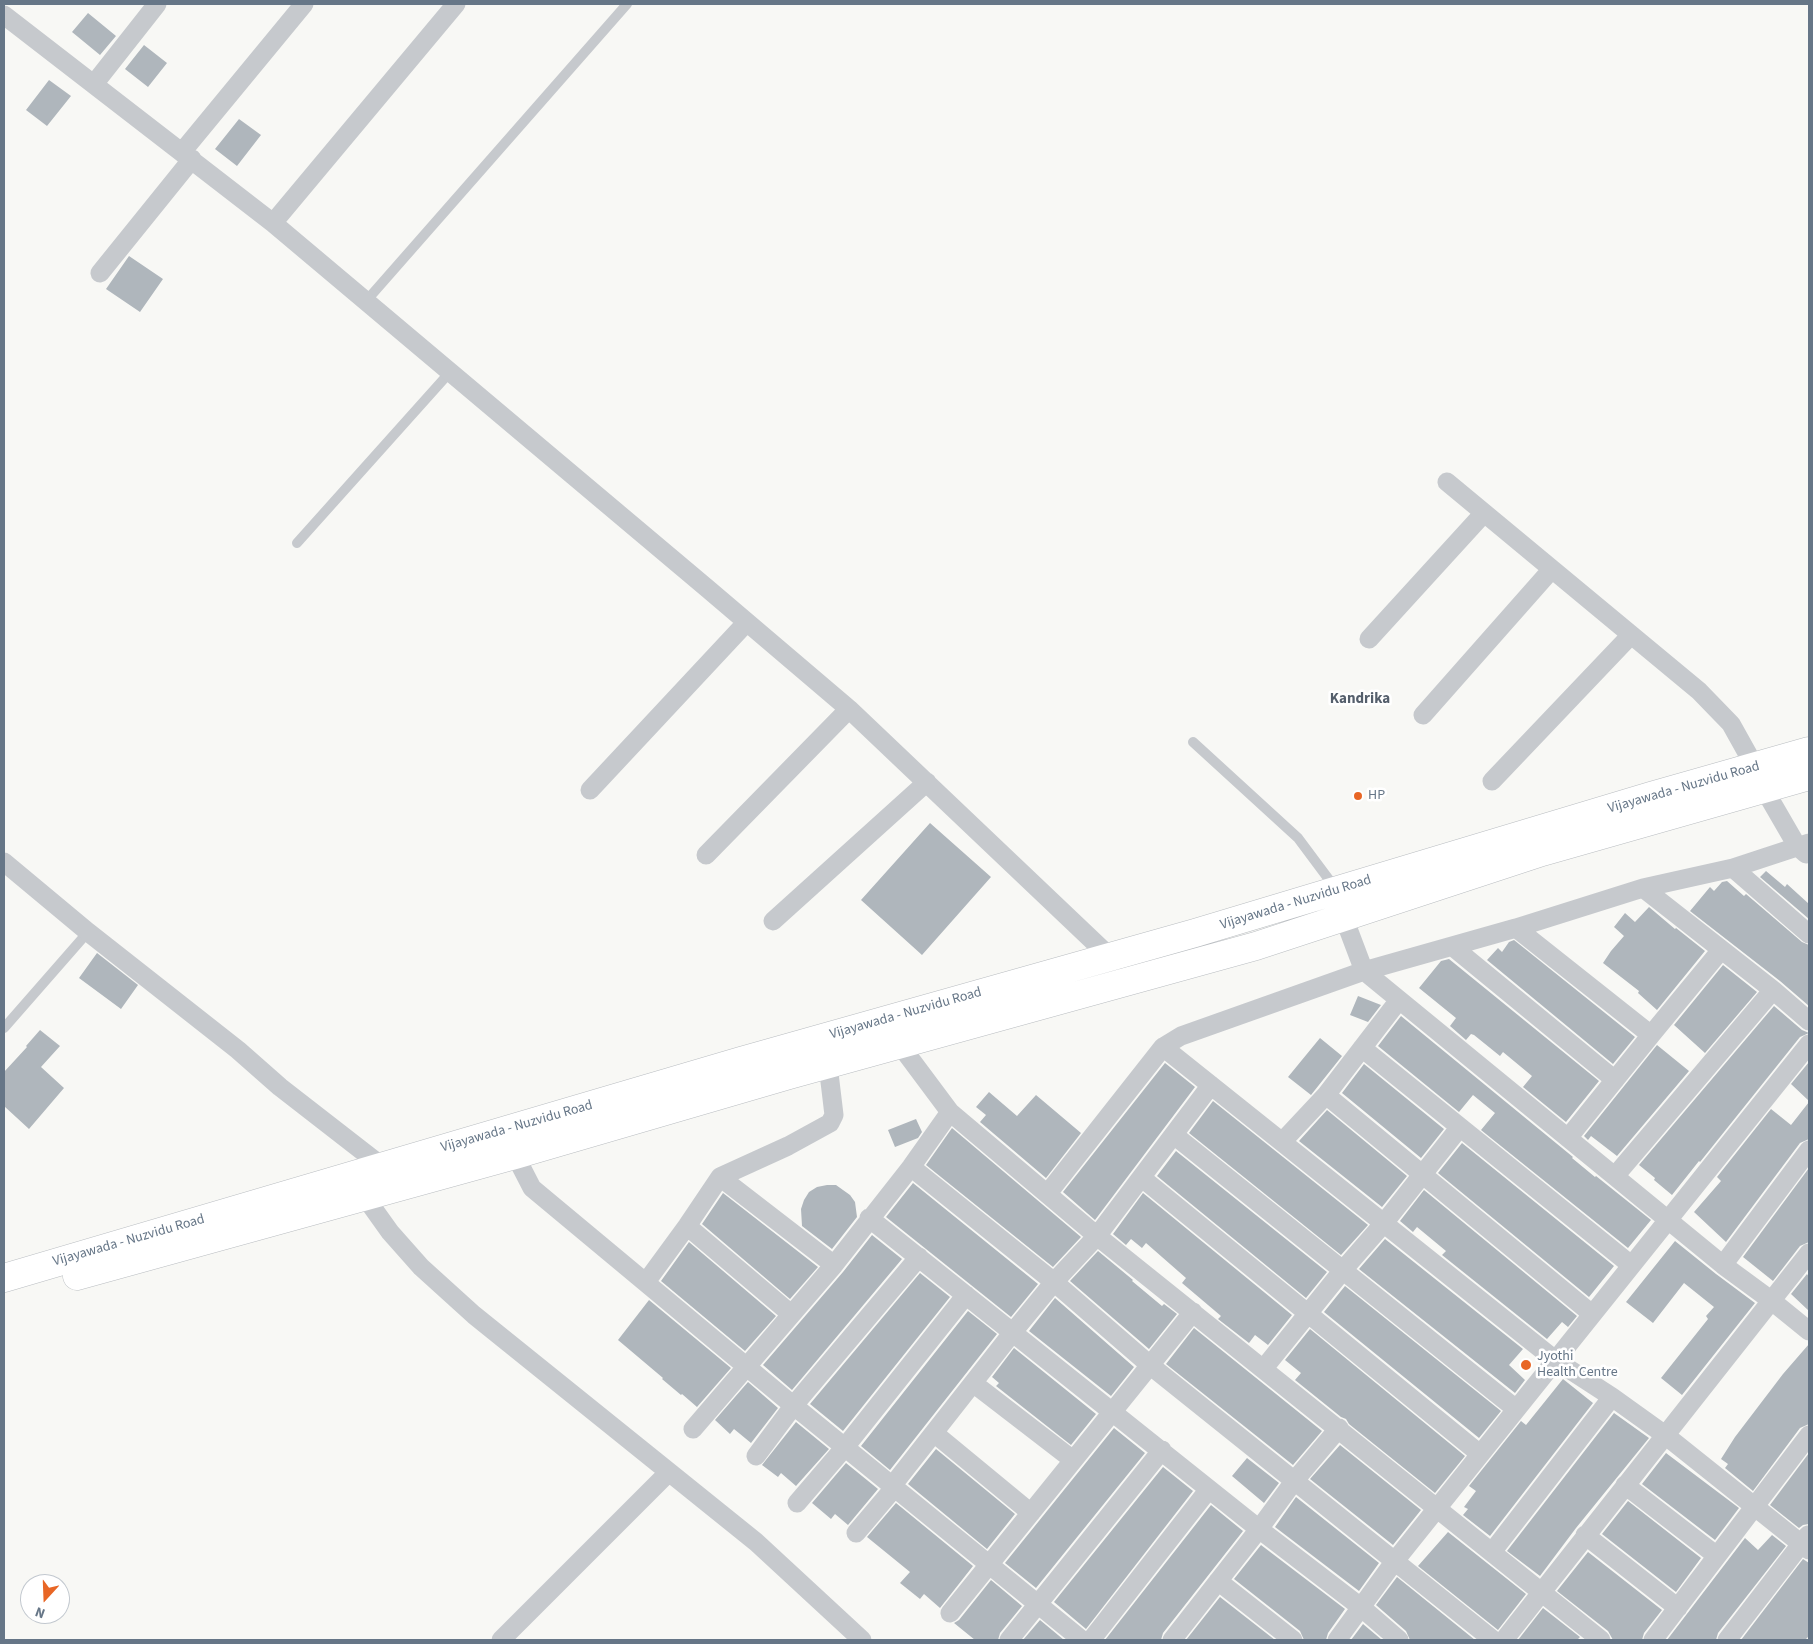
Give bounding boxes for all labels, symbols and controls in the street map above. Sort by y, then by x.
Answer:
district label: Kandrika [1330,691,1390,709]
street label: Vijayawada - Nuzvidu Road [1606,758,1762,818]
place label: HP [1368,788,1385,804]
marker: HP [1352,790,1364,802]
street label: Vijayawada - Nuzvidu Road [1218,872,1374,934]
street label: Vijayawada - Nuzvidu Road [828,984,984,1044]
street label: Vijayawada - Nuzvidu Road [439,1097,595,1157]
street label: Vijayawada - Nuzvidu Road [51,1211,207,1271]
place label: Jyothi Health Centre [1537,1349,1618,1381]
marker: Jyothi Health Centre [1519,1358,1533,1372]
north arrow [20,1574,70,1624]
text: N [32,1601,48,1623]

